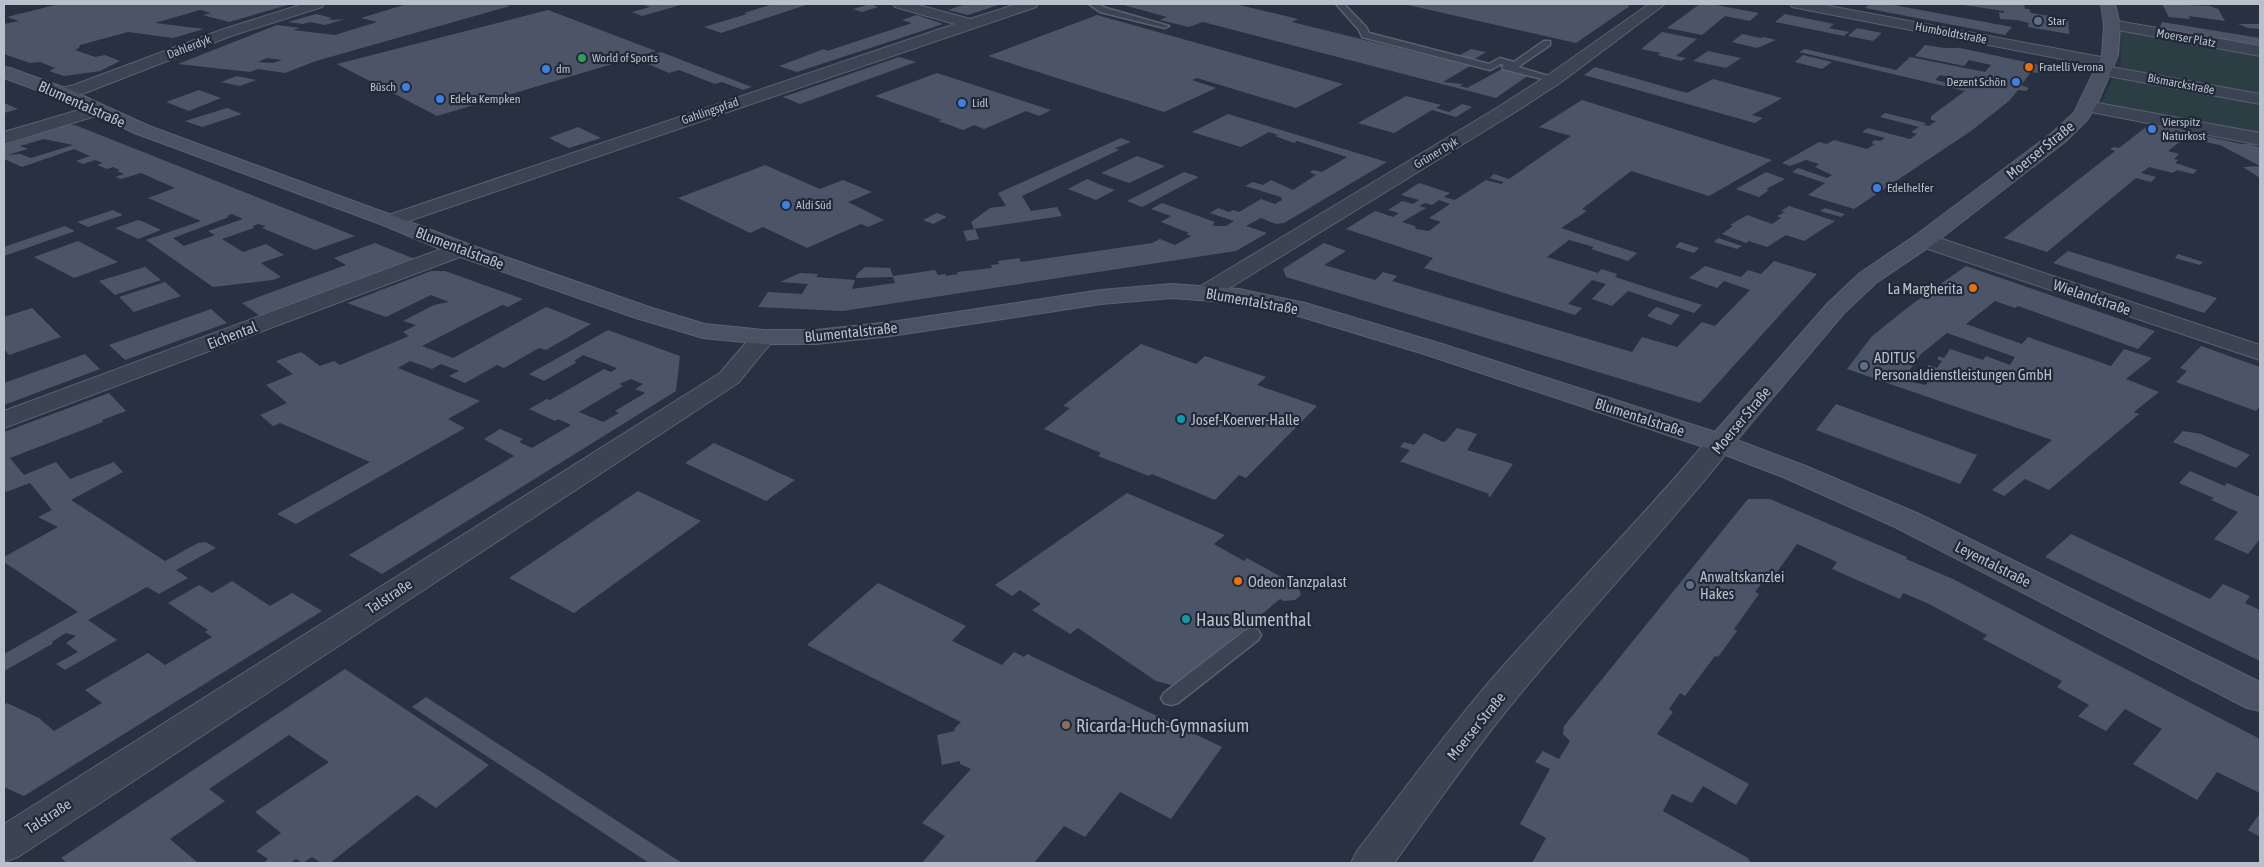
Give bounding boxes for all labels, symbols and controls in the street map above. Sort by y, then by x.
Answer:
place label: Star [2048,14,2066,28]
marker: Star [2032,15,2044,27]
street label: Humboldtstraße [1914,19,1988,47]
street label: Moerser Platz [2155,26,2217,50]
street label: Dahlerdyk [165,32,214,62]
place label: World of Sports [592,51,658,65]
marker: World of Sports [576,52,588,64]
place label: Fratelli Verona [2039,60,2104,74]
marker: Fratelli Verona [2023,61,2035,73]
place label: dm [556,62,570,76]
marker: dm [540,63,552,75]
street label: Bismarckstraße [2146,71,2216,97]
place label: Dezent Schön [1947,75,2006,89]
marker: Dezent Schön [2010,76,2022,88]
street label: Blumentalstraße [36,77,128,131]
place label: Büsch [370,80,396,94]
marker: Büsch [400,81,412,93]
place label: Edeka Kempken [450,92,520,106]
marker: Edeka Kempken [434,93,446,105]
street label: Gahlingspfad [680,95,740,127]
place label: Lidl [972,96,989,110]
marker: Lidl [956,97,968,109]
place label: Vierspitz Naturkost [2162,115,2206,143]
street label: Moerser Straße [2003,117,2078,183]
marker: Vierspitz Naturkost [2146,123,2158,135]
street label: Grüner Dyk [1411,134,1461,172]
place label: Edelhelfer [1887,181,1934,195]
marker: Edelhelfer [1871,182,1883,194]
place label: Aldi Süd [796,198,832,212]
marker: Aldi Süd [780,199,792,211]
street label: Blumentalstraße [414,223,507,273]
street label: Wielandstraße [2051,276,2133,318]
place label: La Margherita [1887,280,1963,297]
marker: La Margherita [1967,282,1979,294]
street label: Blumentalstraße [1205,285,1299,317]
street label: Eichental [205,318,259,352]
street label: Blumentalstraße [804,319,898,345]
place label: ADITUS Personaldienstleistungen GmbH [1874,349,2052,383]
marker: ADITUS Personaldienstleistungen GmbH [1858,360,1870,372]
street label: Moerser Straße [1708,383,1774,457]
street label: Blumentalstraße [1593,395,1687,440]
place label: Josef-Koerver-Halle [1191,411,1300,428]
marker: Josef-Koerver-Halle [1175,413,1187,425]
street label: Leyentalstraße [1952,538,2034,590]
place label: Anwaltskanzlei Hakes [1700,568,1784,602]
place label: Odeon Tanzpalast [1248,573,1347,590]
street label: Talstraße [363,575,415,617]
marker: Odeon Tanzpalast [1232,575,1244,587]
marker: Anwaltskanzlei Hakes [1684,579,1696,591]
place label: Haus Blumenthal [1196,609,1311,630]
marker: Haus Blumenthal [1180,613,1192,625]
street label: Moerser Straße [1443,688,1509,763]
place label: Ricarda-Huch-Gymnasium [1076,715,1249,736]
marker: Ricarda-Huch-Gymnasium [1060,719,1072,731]
street label: Talstraße [22,795,74,837]

